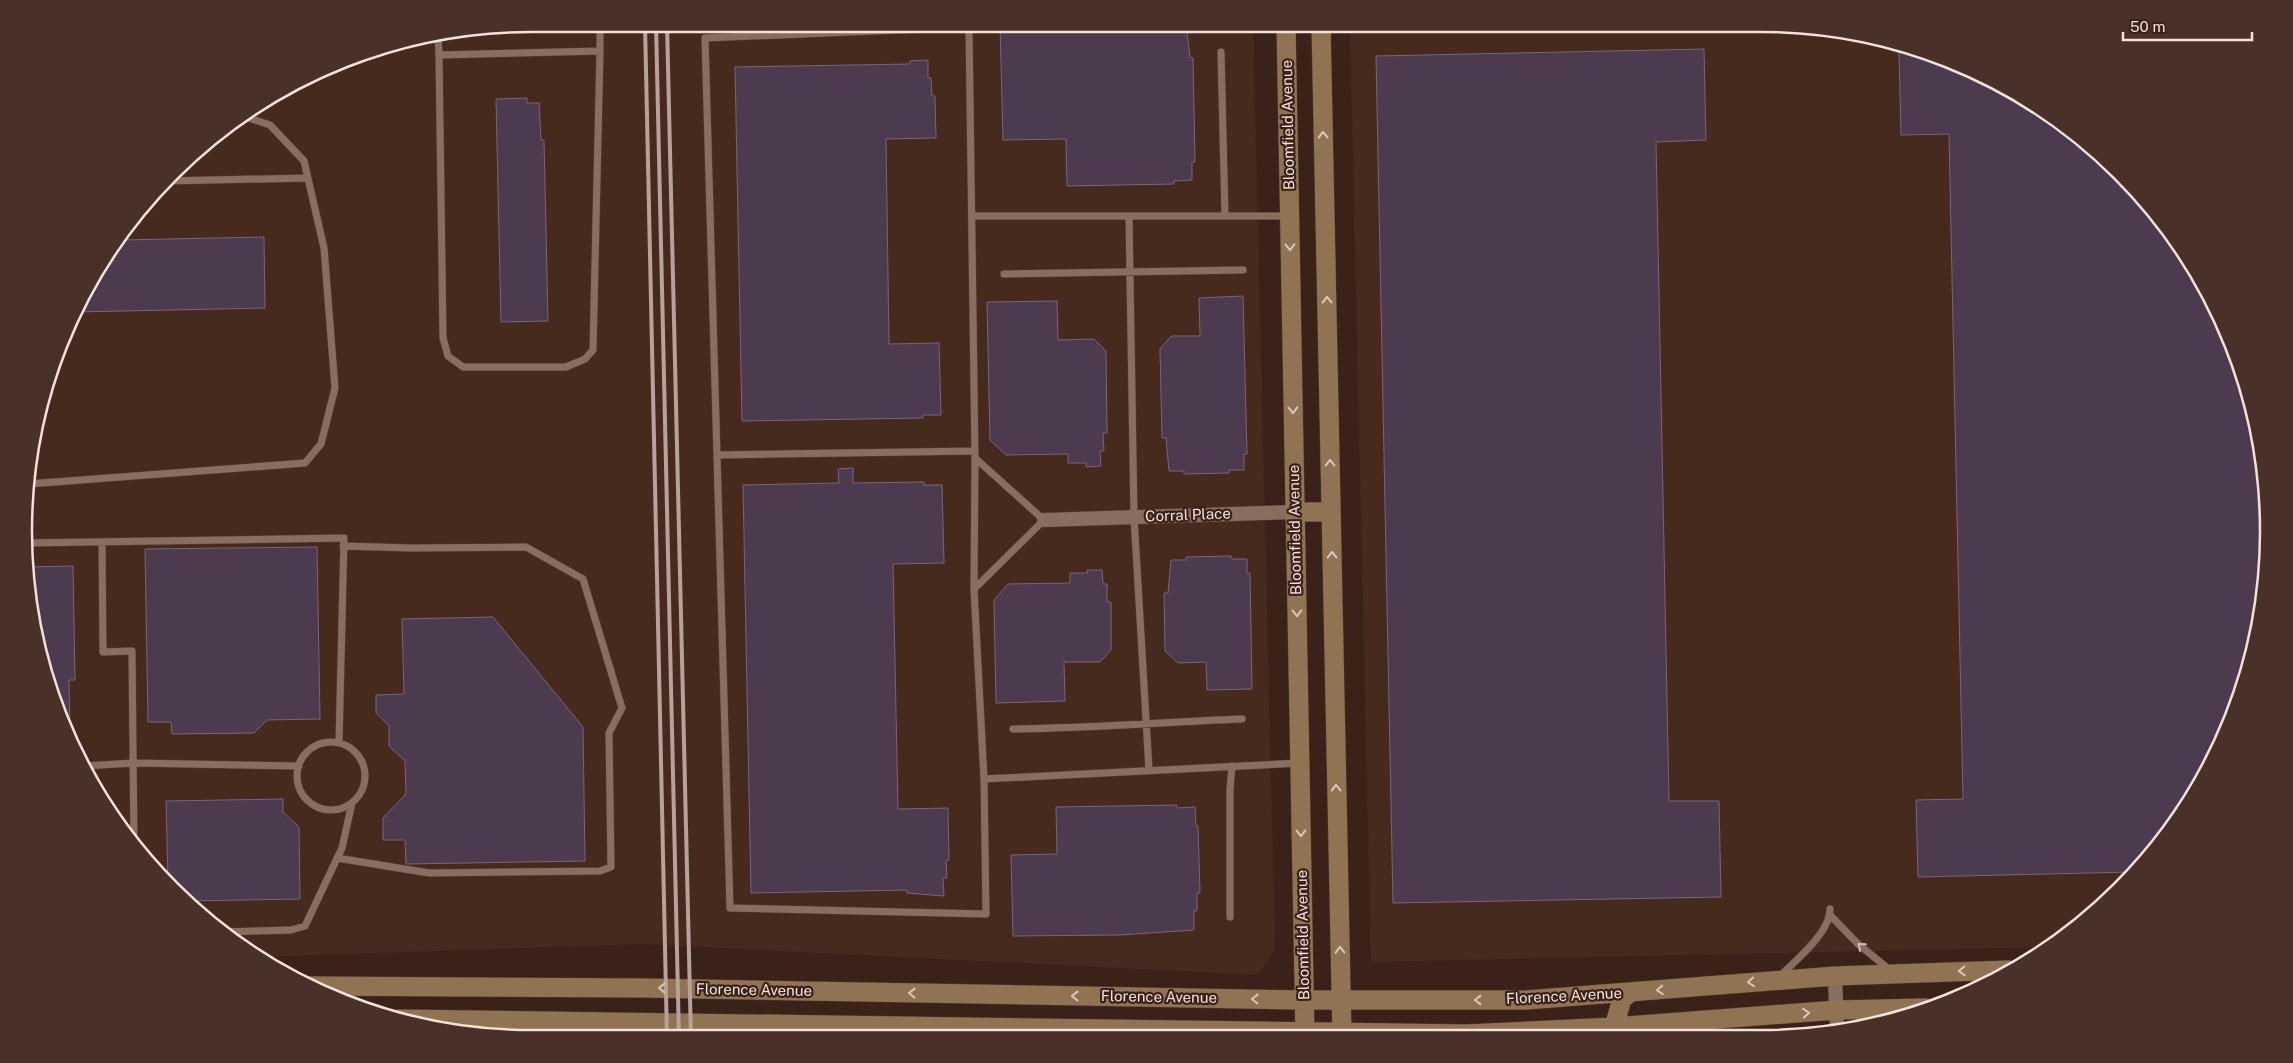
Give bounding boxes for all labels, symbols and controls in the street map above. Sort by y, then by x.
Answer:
scale bar [2123,10,2252,42]
text: 50 m [2130,18,2165,35]
street label: Bloomfield Avenue [1278,60,1297,190]
one-way arrow [1318,130,1329,138]
one-way arrow [1285,244,1295,252]
one-way arrow [1322,296,1332,304]
one-way arrow [1288,406,1298,414]
one-way arrow [1325,459,1335,466]
street label: Bloomfield Avenue [1285,465,1304,595]
street label: Corral Place [1145,505,1231,524]
one-way arrow [1327,550,1337,558]
one-way arrow [1292,610,1302,617]
one-way arrow [1331,784,1341,792]
one-way arrow [1296,829,1307,837]
street label: Bloomfield Avenue [1293,870,1312,1000]
one-way arrow [1857,942,1866,951]
one-way arrow [1335,946,1345,954]
one-way arrow [1958,966,1966,976]
one-way arrow [1747,977,1755,988]
street label: Florence Avenue [696,980,812,999]
one-way arrow [658,983,666,993]
street label: Florence Avenue [1506,984,1622,1007]
one-way arrow [1656,984,1664,995]
street label: Florence Avenue [1101,987,1217,1006]
one-way arrow [908,988,916,998]
one-way arrow [1071,991,1078,1001]
one-way arrow [1251,994,1258,1004]
one-way arrow [1473,995,1481,1005]
one-way arrow [1803,1007,1811,1018]

